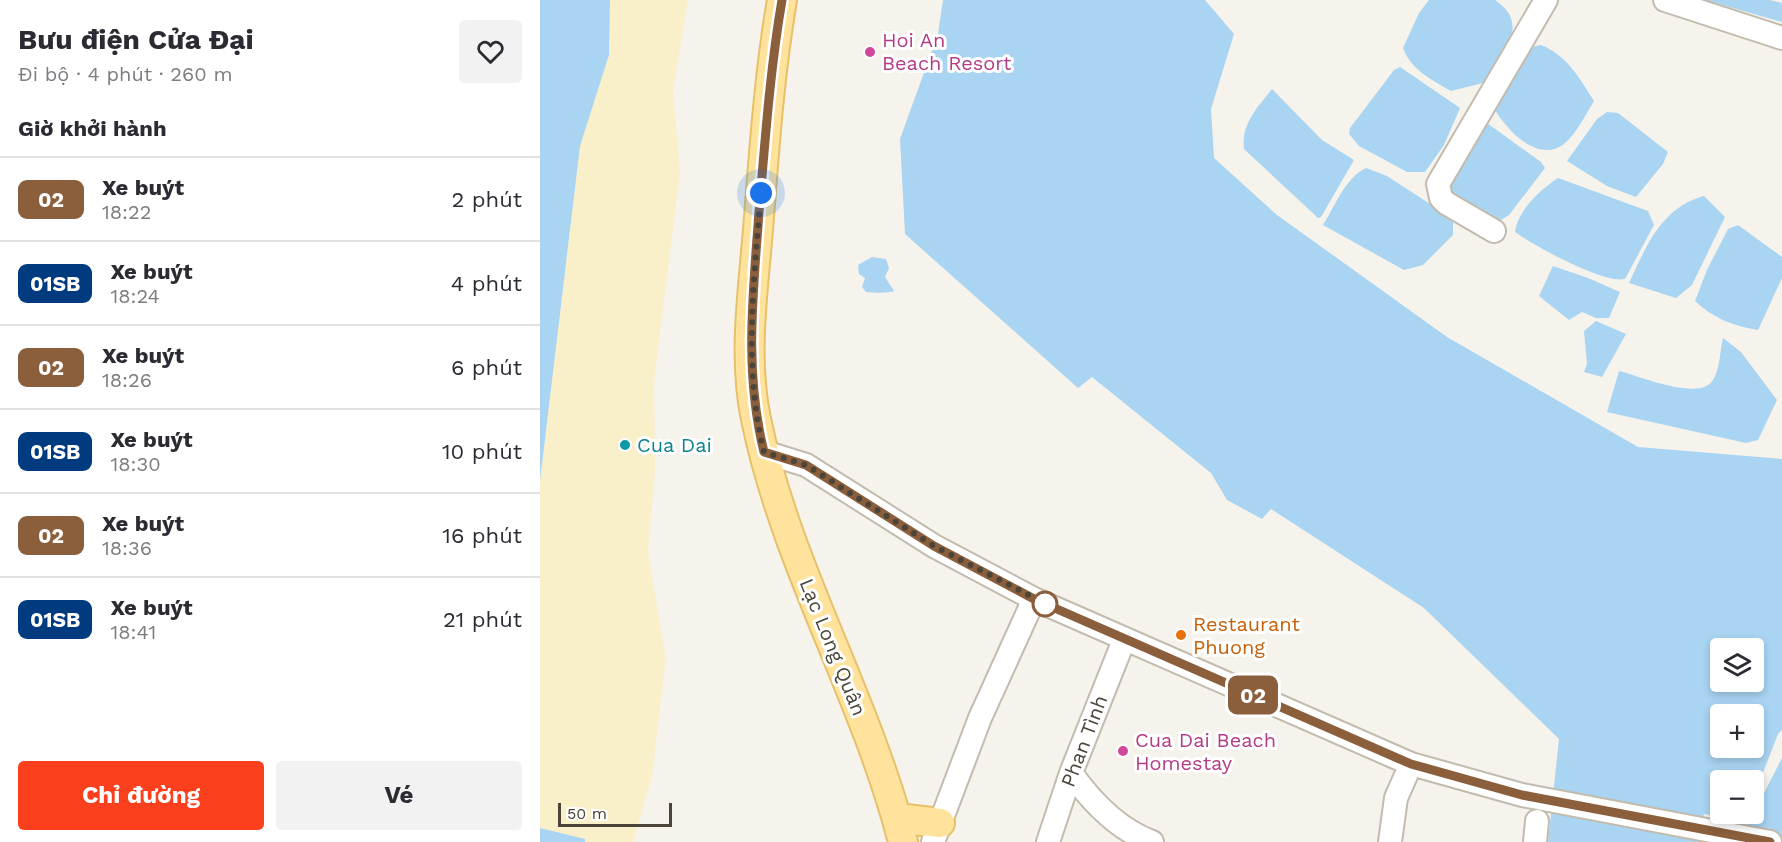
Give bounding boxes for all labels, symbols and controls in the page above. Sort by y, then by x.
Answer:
button: heart [459,20,522,83]
text: Bưu điện Cửa Đại [18,23,254,56]
place label: Hoi An Beach Resort [882,28,1012,75]
marker: Hoi An Beach Resort [863,45,877,59]
text: Đi bộ · 4 phút · 260 m [18,62,232,86]
text: Giờ khởi hành [18,116,167,141]
text: Xe buýt [102,175,184,200]
your location [746,178,776,208]
text: 02 [38,187,64,212]
text: 2 phút [451,187,522,212]
text: 18:22 [102,200,151,224]
text: Xe buýt [110,259,193,284]
text: 01SB [30,271,80,296]
text: 4 phút [451,271,522,296]
text: 18:24 [110,284,160,308]
text: Xe buýt [102,343,184,368]
text: 02 [38,355,64,380]
text: 6 phút [451,355,522,380]
text: 18:26 [102,368,152,392]
text: Xe buýt [110,427,193,452]
place label: Cua Dai [637,433,712,457]
marker: Cua Dai [618,438,632,452]
text: 01SB [30,439,80,464]
text: 10 phút [442,439,522,464]
text: 18:30 [110,452,161,476]
text: Xe buýt [102,511,184,536]
text: 02 [38,523,64,548]
text: 16 phút [442,523,522,548]
text: 18:36 [102,536,152,560]
street label: Lạc Long Quân [795,575,871,719]
unlabelled marker [1032,591,1058,617]
text: Xe buýt [110,595,193,620]
text: 01SB [30,607,80,632]
text: 21 phút [443,607,522,632]
place label: Restaurant Phuong [1193,612,1301,659]
text: 18:41 [110,620,156,644]
marker: Restaurant Phuong [1174,628,1188,642]
map controls [1710,638,1764,824]
button: layers [1710,638,1764,692]
line badge: 02 [1226,676,1280,714]
text: 02 [1240,683,1266,708]
street label: Phan Tình [1056,692,1112,790]
button: + [1710,704,1764,758]
place label: Cua Dai Beach Homestay [1135,728,1276,775]
marker: Cua Dai Beach Homestay [1116,744,1130,758]
button: Chỉ đường [18,761,264,830]
button: Vé [276,761,522,830]
button: − [1710,770,1764,824]
scale bar [558,800,672,828]
text: 50 m [567,804,607,823]

